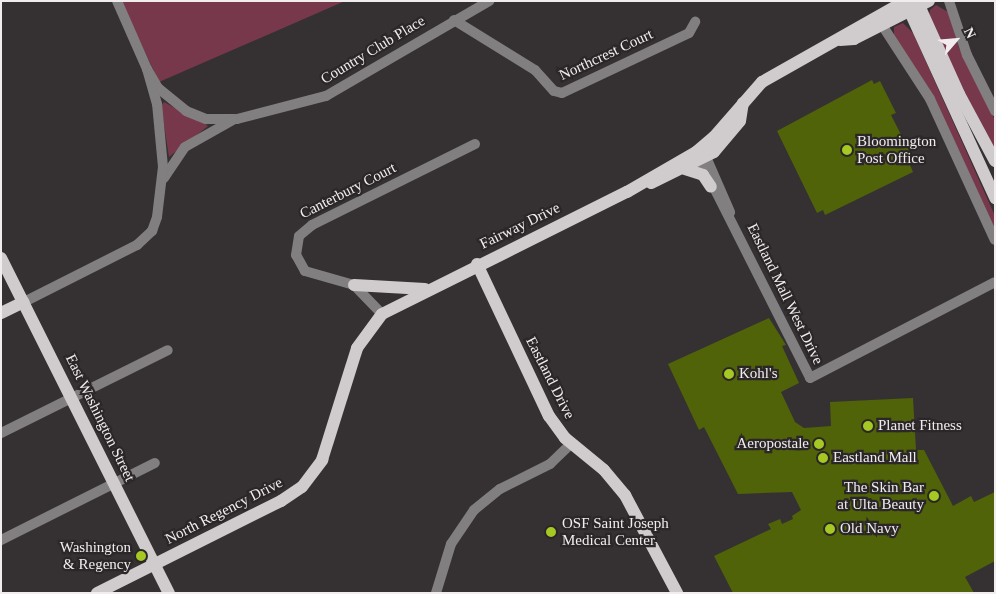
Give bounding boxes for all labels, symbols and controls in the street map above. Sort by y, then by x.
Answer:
street label: Country Club Place [318,12,428,88]
north arrow [931,15,981,65]
street label: Northcrest Court [556,25,656,85]
text: N [961,25,979,41]
place label: Bloomington Post Office [857,132,936,167]
marker: Bloomington Post Office [841,144,853,156]
street label: Canterbury Court [297,159,399,223]
street label: Fairway Drive [477,199,563,253]
street label: Eastland Mall West Drive [743,220,827,368]
street label: Eastland Drive [522,334,578,422]
street label: East Washington Street [61,351,139,485]
place label: Kohl's [739,365,778,383]
marker: Kohl's [723,368,735,380]
place label: Planet Fitness [878,417,962,435]
marker: Planet Fitness [862,420,874,432]
place label: Aeropostale [737,435,809,453]
marker: Aeropostale [813,438,825,450]
place label: Eastland Mall [833,449,917,467]
marker: Eastland Mall [817,452,829,464]
street label: North Regency Drive [162,474,286,548]
place label: The Skin Bar at Ulta Beauty [837,478,924,513]
marker: The Skin Bar at Ulta Beauty [928,490,940,502]
place label: OSF Saint Joseph Medical Center [562,514,669,549]
place label: Old Navy [840,520,899,538]
marker: Old Navy [824,523,836,535]
marker: OSF Saint Joseph Medical Center [544,525,558,539]
place label: Washington & Regency [60,538,131,573]
marker: Washington & Regency [135,550,147,562]

